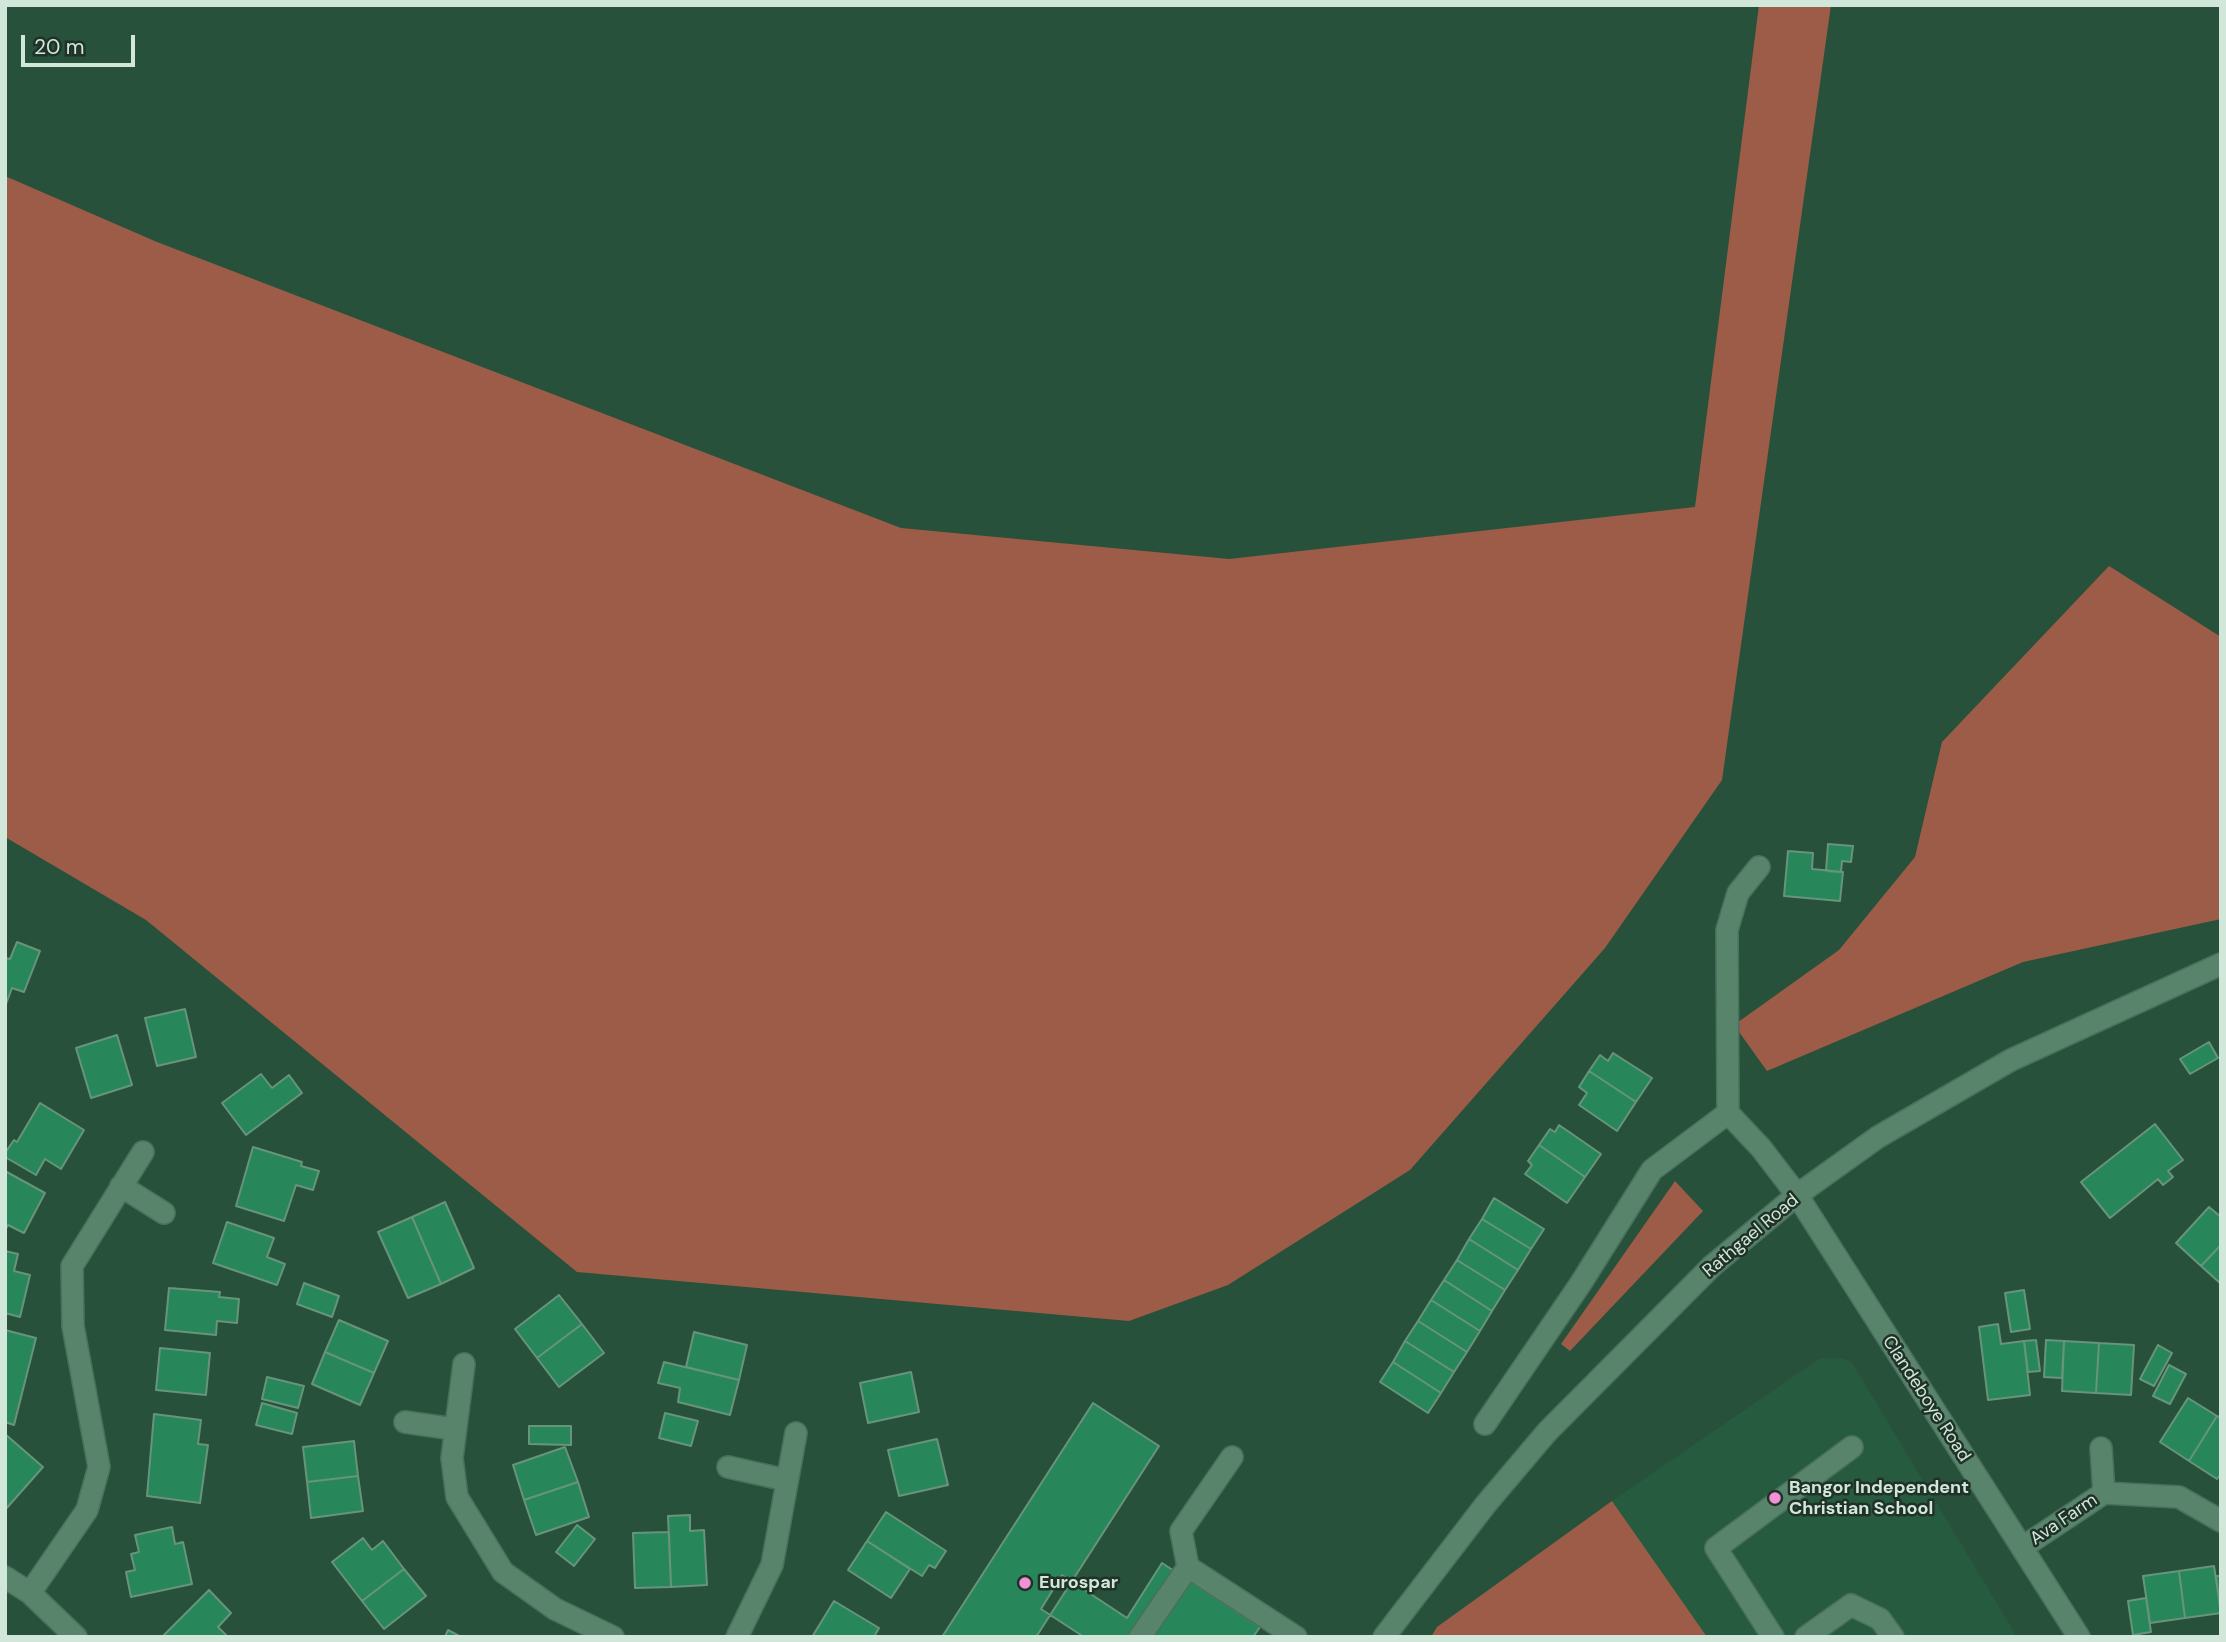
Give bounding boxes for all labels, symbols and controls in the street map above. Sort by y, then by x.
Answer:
scale bar [24,21,138,65]
text: 20 m [34,33,85,61]
street label: Rathgael Road [1699,1190,1803,1282]
street label: Clandeboye Road [1877,1332,1975,1466]
place label: Bangor Independent Christian School [1789,1477,1969,1520]
marker: Bangor Independent Christian School [1767,1490,1783,1506]
street label: Ava Farm [2026,1490,2102,1550]
place label: Eurospar [1039,1572,1118,1594]
marker: Eurospar [1017,1575,1033,1591]

